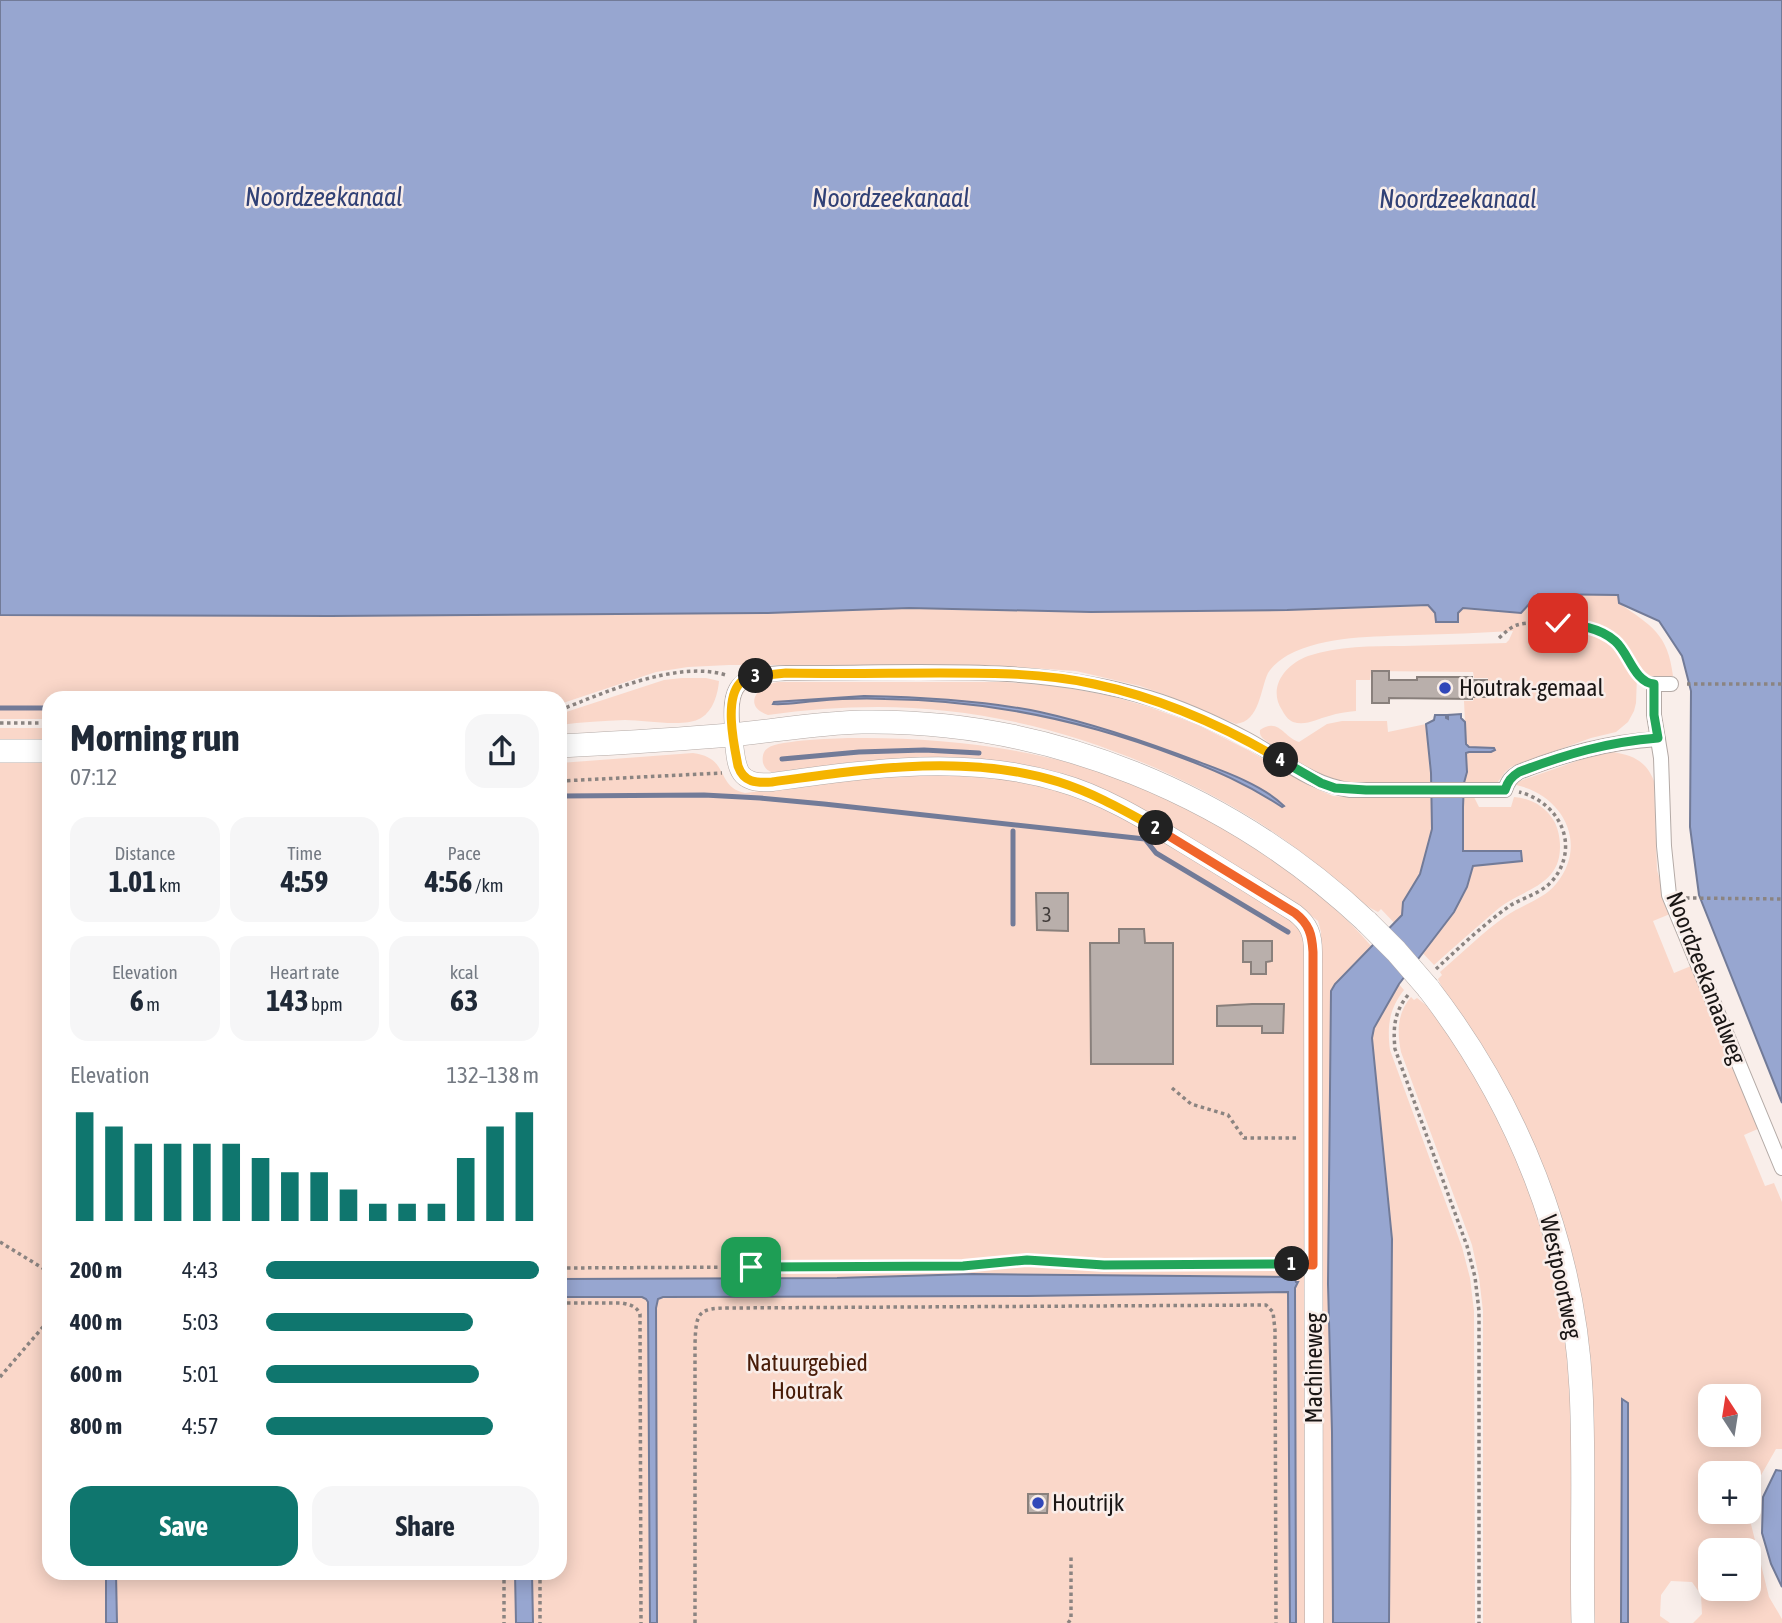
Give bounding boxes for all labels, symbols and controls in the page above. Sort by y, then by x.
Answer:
water label: Noordzeekanaal [245,182,403,212]
water label: Noordzeekanaal [812,183,970,213]
water label: Noordzeekanaal [1379,184,1537,214]
pin [1528,593,1588,653]
icon: check [1539,604,1577,642]
pin: 3 [738,658,774,694]
text: 3 [751,664,760,686]
place label: Houtrak-gemaal [1459,674,1604,701]
marker: Houtrak-gemaal [1437,680,1453,696]
button: share [465,714,539,788]
text: Morning run [70,716,240,759]
pin: 4 [1264,742,1298,778]
text: 4 [1276,748,1285,770]
text: 07:12 [70,764,117,790]
pin: 2 [1138,810,1174,846]
text: 2 [1151,816,1160,838]
text: Distance [114,842,175,864]
text: Time [287,842,322,864]
text: Pace [447,842,481,864]
text: 1.01 [109,864,156,898]
text: 4:59 [281,864,328,898]
text: 4:56 [425,864,472,898]
text: km [156,874,181,896]
text: /km [472,874,504,896]
street label: Noordzeekanaalweg [1661,888,1752,1068]
house number: 3 [1042,902,1052,926]
text: Elevation [112,961,178,983]
text: Heart rate [270,961,339,983]
text: kcal [450,961,479,983]
text: 6 [130,983,144,1017]
text: 143 [266,983,309,1017]
text: 63 [450,983,478,1017]
text: m [144,993,160,1015]
text: bpm [309,993,343,1015]
text: Elevation [70,1062,150,1088]
text: 132–138 m [446,1062,539,1088]
street label: Westpoortweg [1535,1212,1588,1342]
pin [721,1237,781,1297]
pin: 1 [1274,1246,1310,1282]
icon: arrive [732,1248,770,1286]
text: 1 [1287,1252,1296,1274]
text: 200 m [70,1257,122,1283]
text: 4:43 [182,1257,219,1283]
text: 400 m [70,1309,122,1335]
text: 5:03 [182,1309,219,1335]
street label: Machineweg [1300,1312,1327,1423]
park label: Natuurgebied Houtrak [746,1349,868,1404]
text: 600 m [70,1361,122,1387]
text: 5:01 [182,1361,219,1387]
north arrow [1698,1384,1760,1447]
map controls [1698,1384,1761,1601]
text: 800 m [70,1413,122,1439]
text: 4:57 [182,1413,219,1439]
button: + [1698,1461,1761,1524]
button: Save [70,1486,298,1566]
button: Share [312,1486,539,1566]
place label: Houtrijk [1052,1489,1125,1516]
marker: Houtrijk [1030,1495,1046,1511]
button: − [1698,1538,1761,1601]

